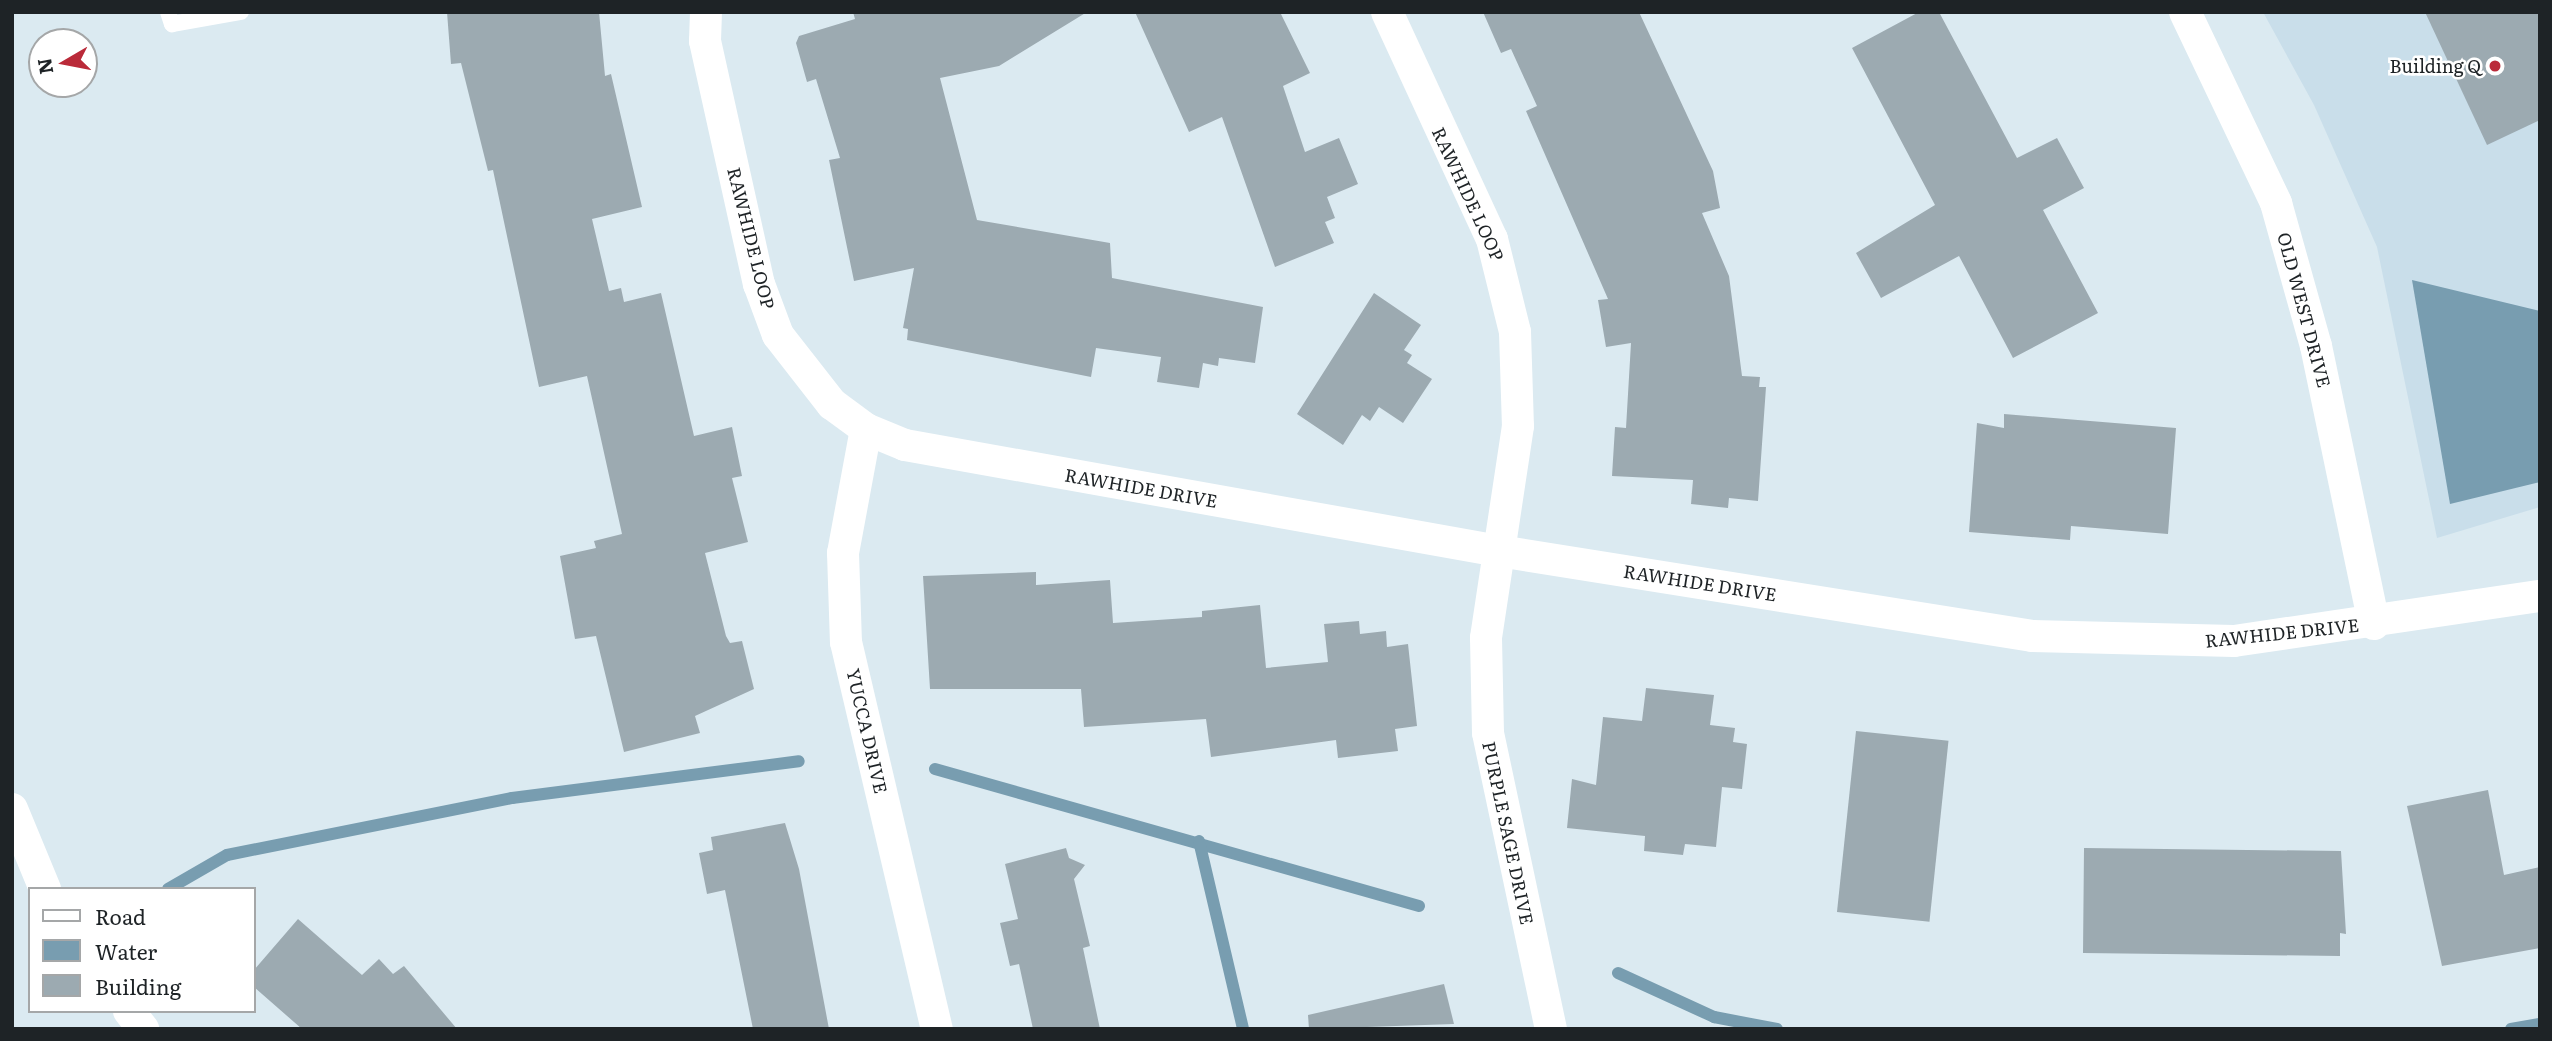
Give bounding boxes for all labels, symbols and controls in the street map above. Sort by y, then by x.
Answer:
north arrow [28,28,98,98]
place label: Building Q [2390,55,2481,77]
text: N [29,56,59,77]
marker: Building Q [2487,58,2503,74]
street label: RAWHIDE LOOP [1428,124,1508,264]
street label: RAWHIDE LOOP [723,165,779,311]
street label: OLD WEST DRIVE [2273,230,2335,390]
street label: RAWHIDE DRIVE [1063,464,1219,512]
street label: RAWHIDE DRIVE [1622,560,1778,606]
street label: RAWHIDE DRIVE [2204,614,2360,652]
street label: YUCCA DRIVE [842,666,892,796]
street label: PURPLE SAGE DRIVE [1478,739,1538,927]
legend [28,887,256,1013]
text: Road [95,900,146,931]
text: Water [95,935,157,966]
text: Building [95,970,181,1001]

